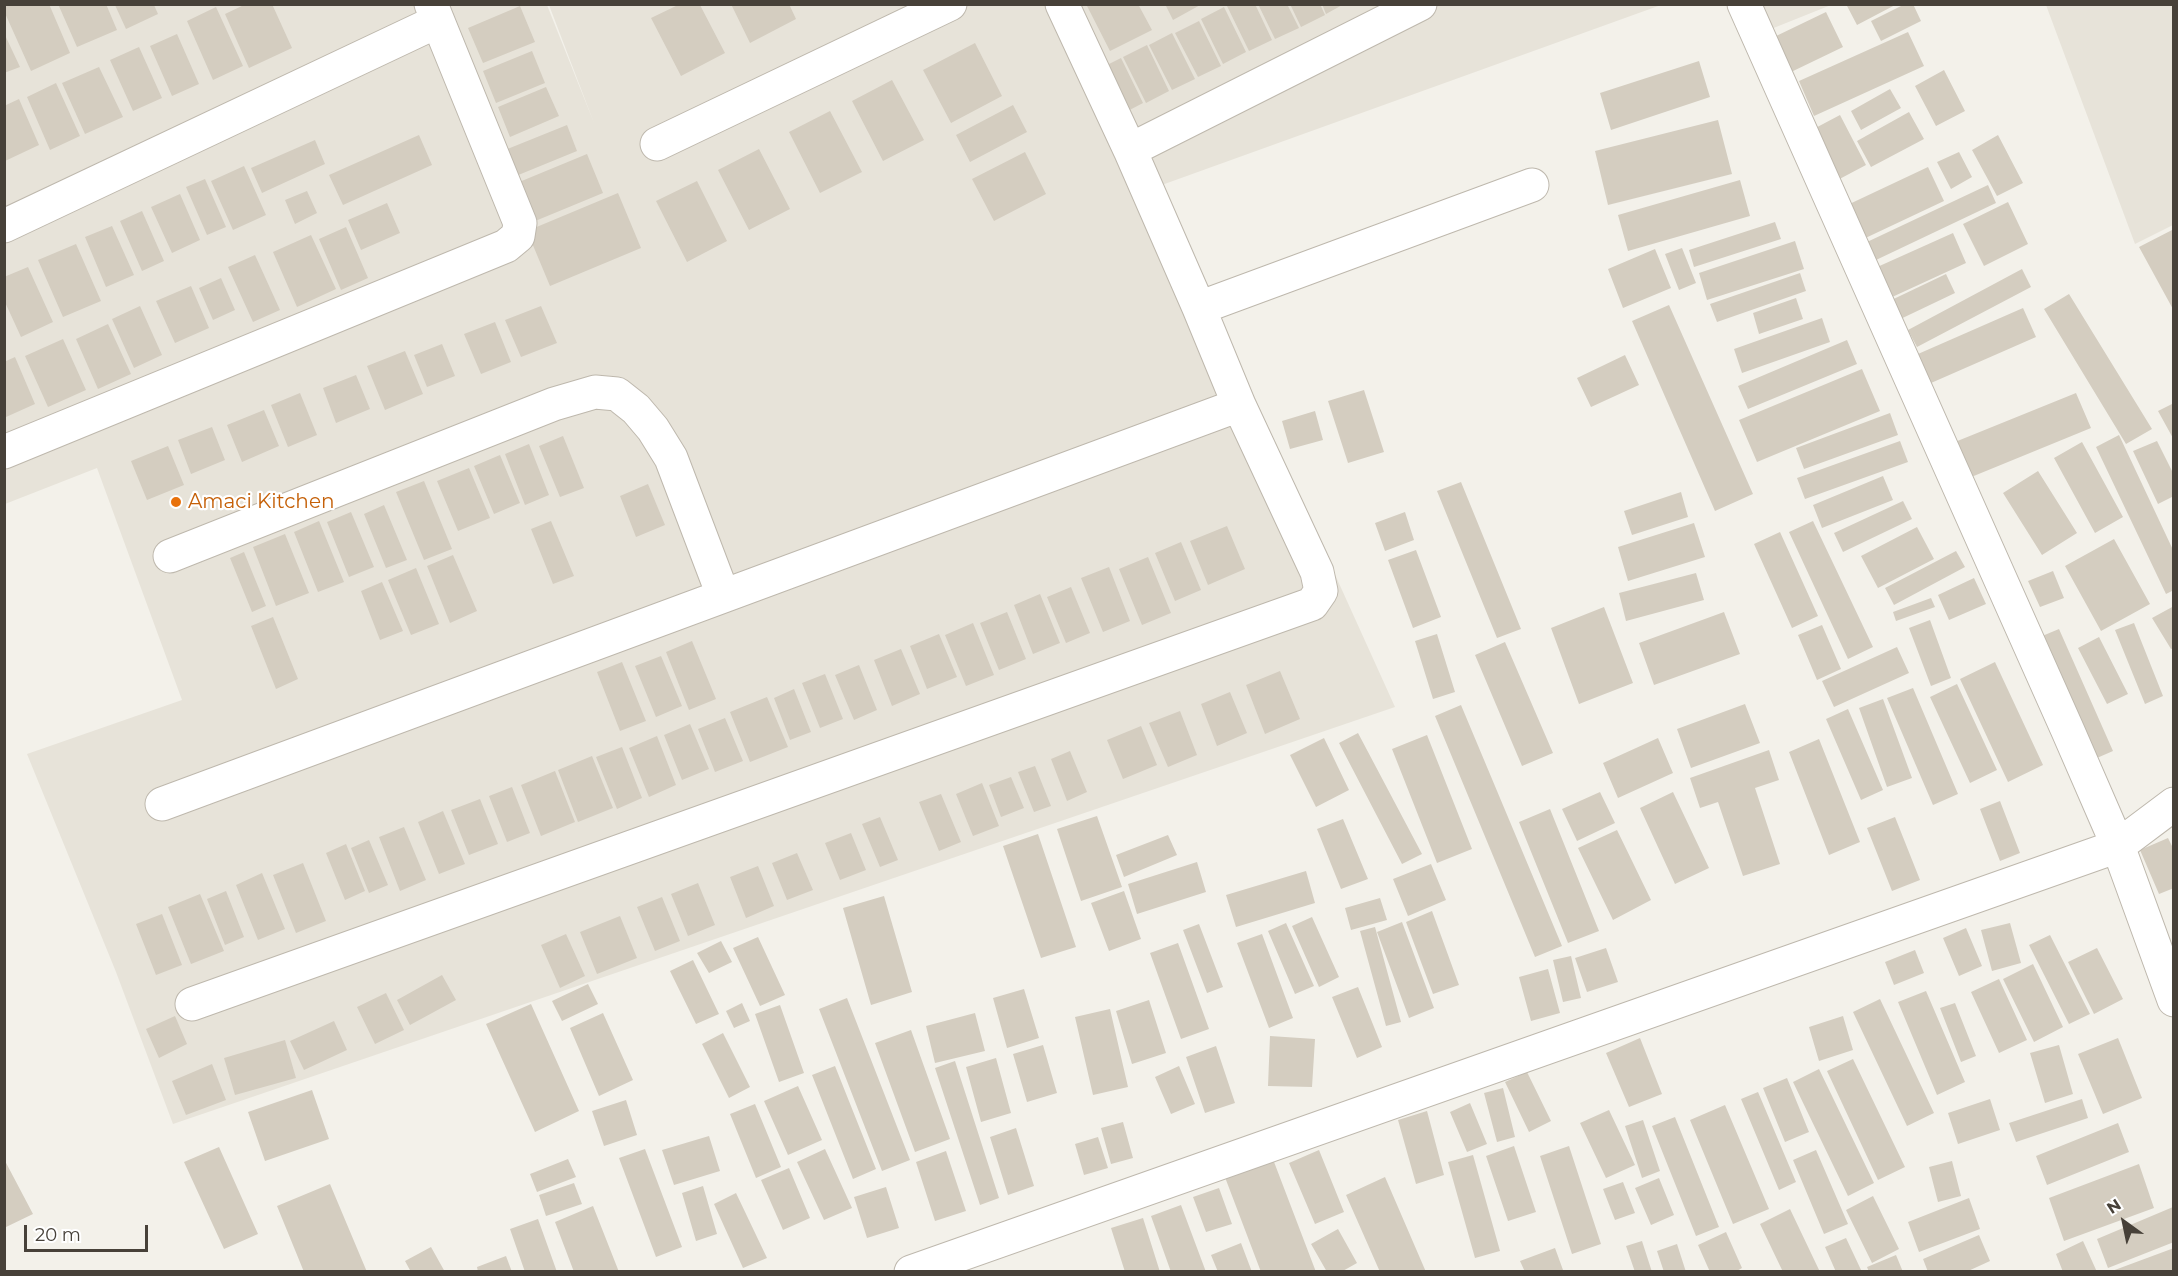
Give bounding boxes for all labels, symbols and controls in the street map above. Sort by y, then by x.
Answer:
place label: Amaci Kitchen [188,490,334,514]
marker: Amaci Kitchen [169,495,183,509]
north arrow [2094,1192,2154,1252]
text: N [2103,1195,2125,1218]
scale bar [27,1213,152,1251]
text: 20 m [35,1224,81,1246]

